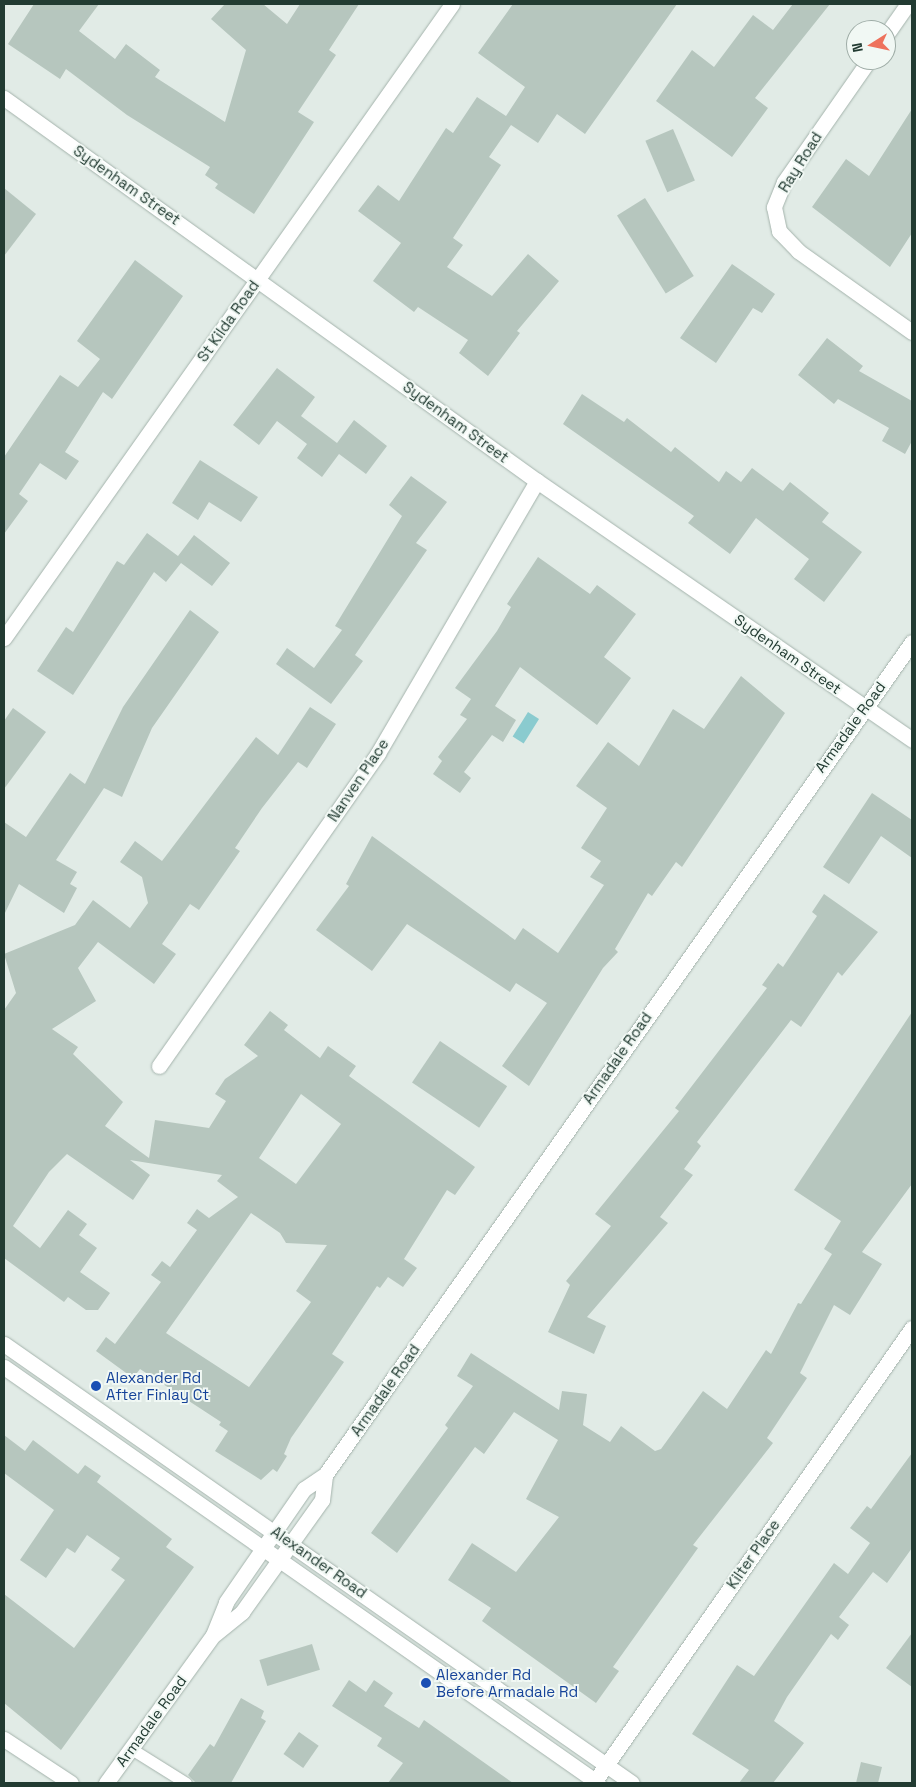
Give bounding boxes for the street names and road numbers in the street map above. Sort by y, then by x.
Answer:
street label: Ray Road [774,129,826,195]
street label: Sydenham Street [70,141,184,229]
street label: St Kilda Road [193,277,263,365]
street label: Sydenham Street [400,378,512,466]
street label: Sydenham Street [731,610,845,698]
street label: Armadale Road [811,678,889,776]
street label: Nanven Place [324,735,392,825]
street label: Armadale Road [579,1009,655,1107]
street label: Armadale Road [347,1341,423,1439]
street label: Kilter Place [723,1516,783,1592]
street label: Alexander Road [268,1522,370,1602]
street label: Armadale Road [112,1672,190,1770]

